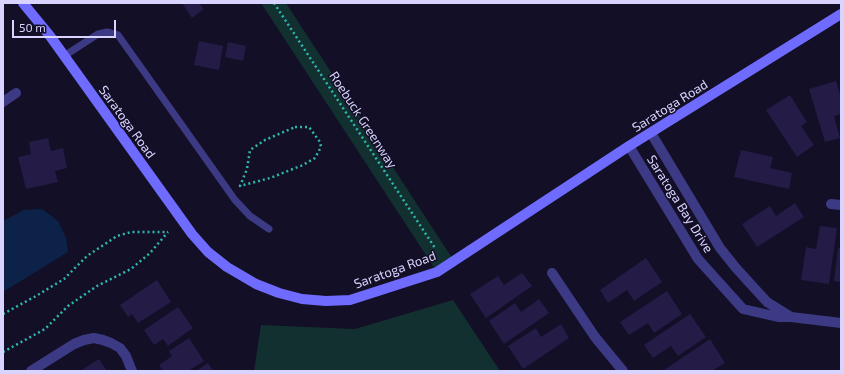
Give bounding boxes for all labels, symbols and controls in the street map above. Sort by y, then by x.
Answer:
scale bar [14,12,118,38]
text: 50 m [19,20,46,34]
street label: Roebuck Greenway [326,69,400,171]
street label: Saratoga Road [629,77,711,135]
street label: Saratoga Road [95,83,159,161]
street label: Saratoga Bay Drive [644,152,716,256]
street label: Saratoga Road [352,248,438,292]

